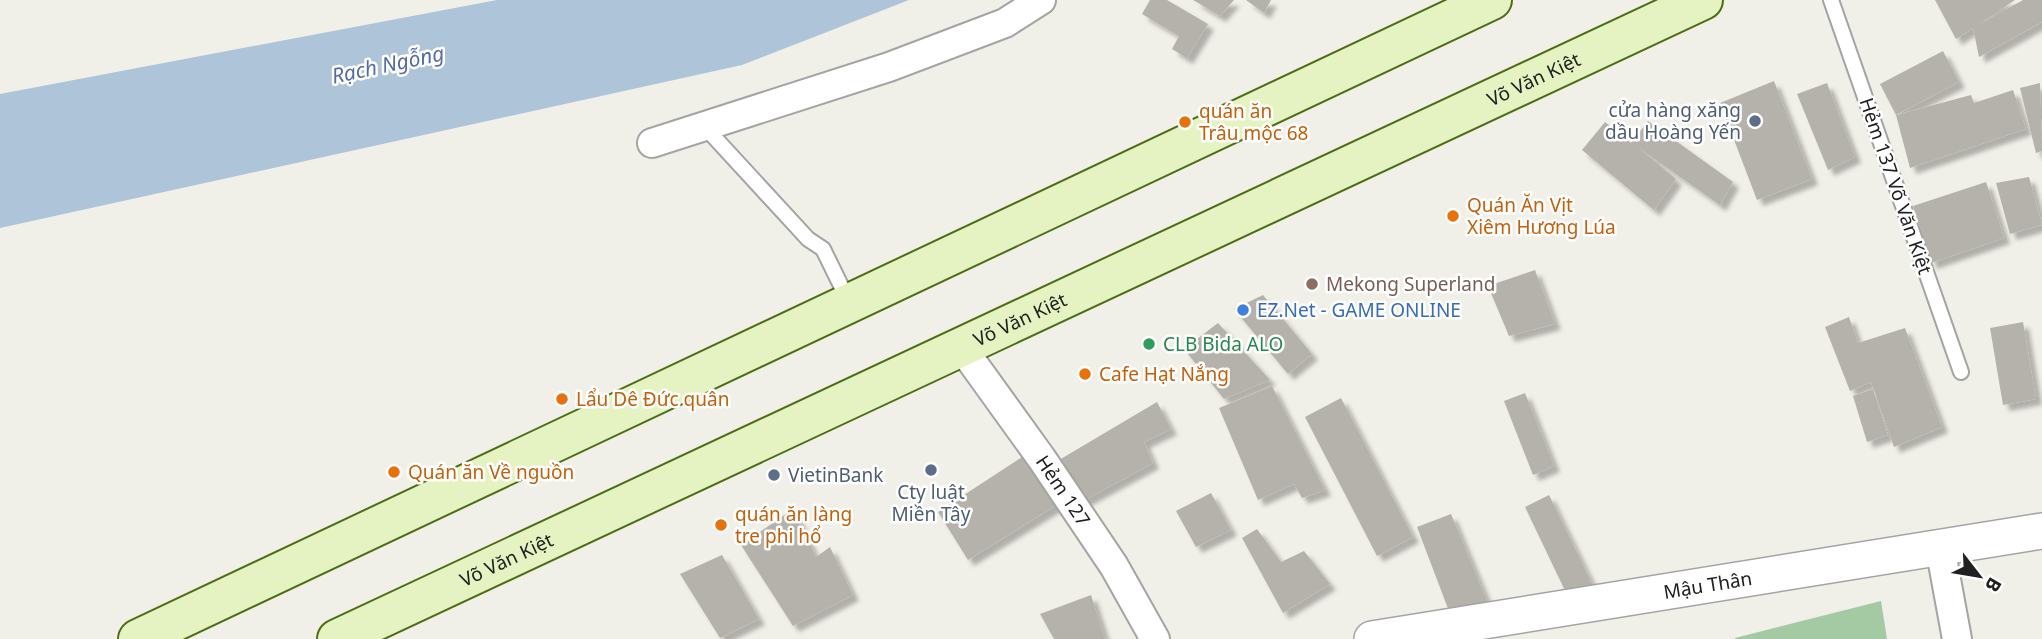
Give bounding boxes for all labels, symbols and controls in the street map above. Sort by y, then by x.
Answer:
water label: Rạch Ngỗng [329,38,447,90]
street label: Võ Văn Kiệt [1483,46,1585,112]
street label: Hẻm 137 Võ Văn Kiệt [1854,94,1938,278]
place label: cửa hàng xăng dầu Hoàng Yến [1605,97,1741,145]
place label: quán ăn Trâu mộc 68 [1199,98,1308,146]
marker: cửa hàng xăng dầu Hoàng Yến [1747,113,1763,129]
marker: quán ăn Trâu mộc 68 [1177,114,1193,130]
place label: Quán Ăn Vịt Xiêm Hương Lúa [1467,192,1616,240]
marker: Quán Ăn Vịt Xiêm Hương Lúa [1445,208,1461,224]
place label: Mekong Superland [1326,271,1495,297]
marker: Mekong Superland [1304,276,1320,292]
street label: Võ Văn Kiệt [969,286,1071,353]
place label: EZ.Net - GAME ONLINE [1257,297,1461,323]
marker: EZ.Net - GAME ONLINE [1235,302,1251,318]
place label: CLB Bida ALO [1163,331,1283,357]
marker: CLB Bida ALO [1141,336,1157,352]
place label: Cafe Hạt Nắng [1099,361,1229,387]
marker: Cafe Hạt Nắng [1077,366,1093,382]
place label: Lẩu Dê Đức quân [576,386,729,412]
marker: Lẩu Dê Đức quân [554,391,570,407]
street label: Hẻm 127 [1030,450,1096,531]
place label: Quán ăn Về nguồn [408,459,574,485]
place label: VietinBank [788,462,883,488]
marker: Cty luật Miền Tây [923,462,939,478]
marker: Quán ăn Về nguồn [386,464,402,480]
marker: VietinBank [766,467,782,483]
place label: Cty luật Miền Tây [892,479,971,527]
place label: quán ăn làng tre phi hổ [735,501,852,549]
marker: quán ăn làng tre phi hổ [713,517,729,533]
street label: Võ Văn Kiệt [456,527,557,593]
north arrow [1944,541,2014,611]
street label: Mậu Thân [1661,565,1754,605]
text: B [1979,573,2008,597]

